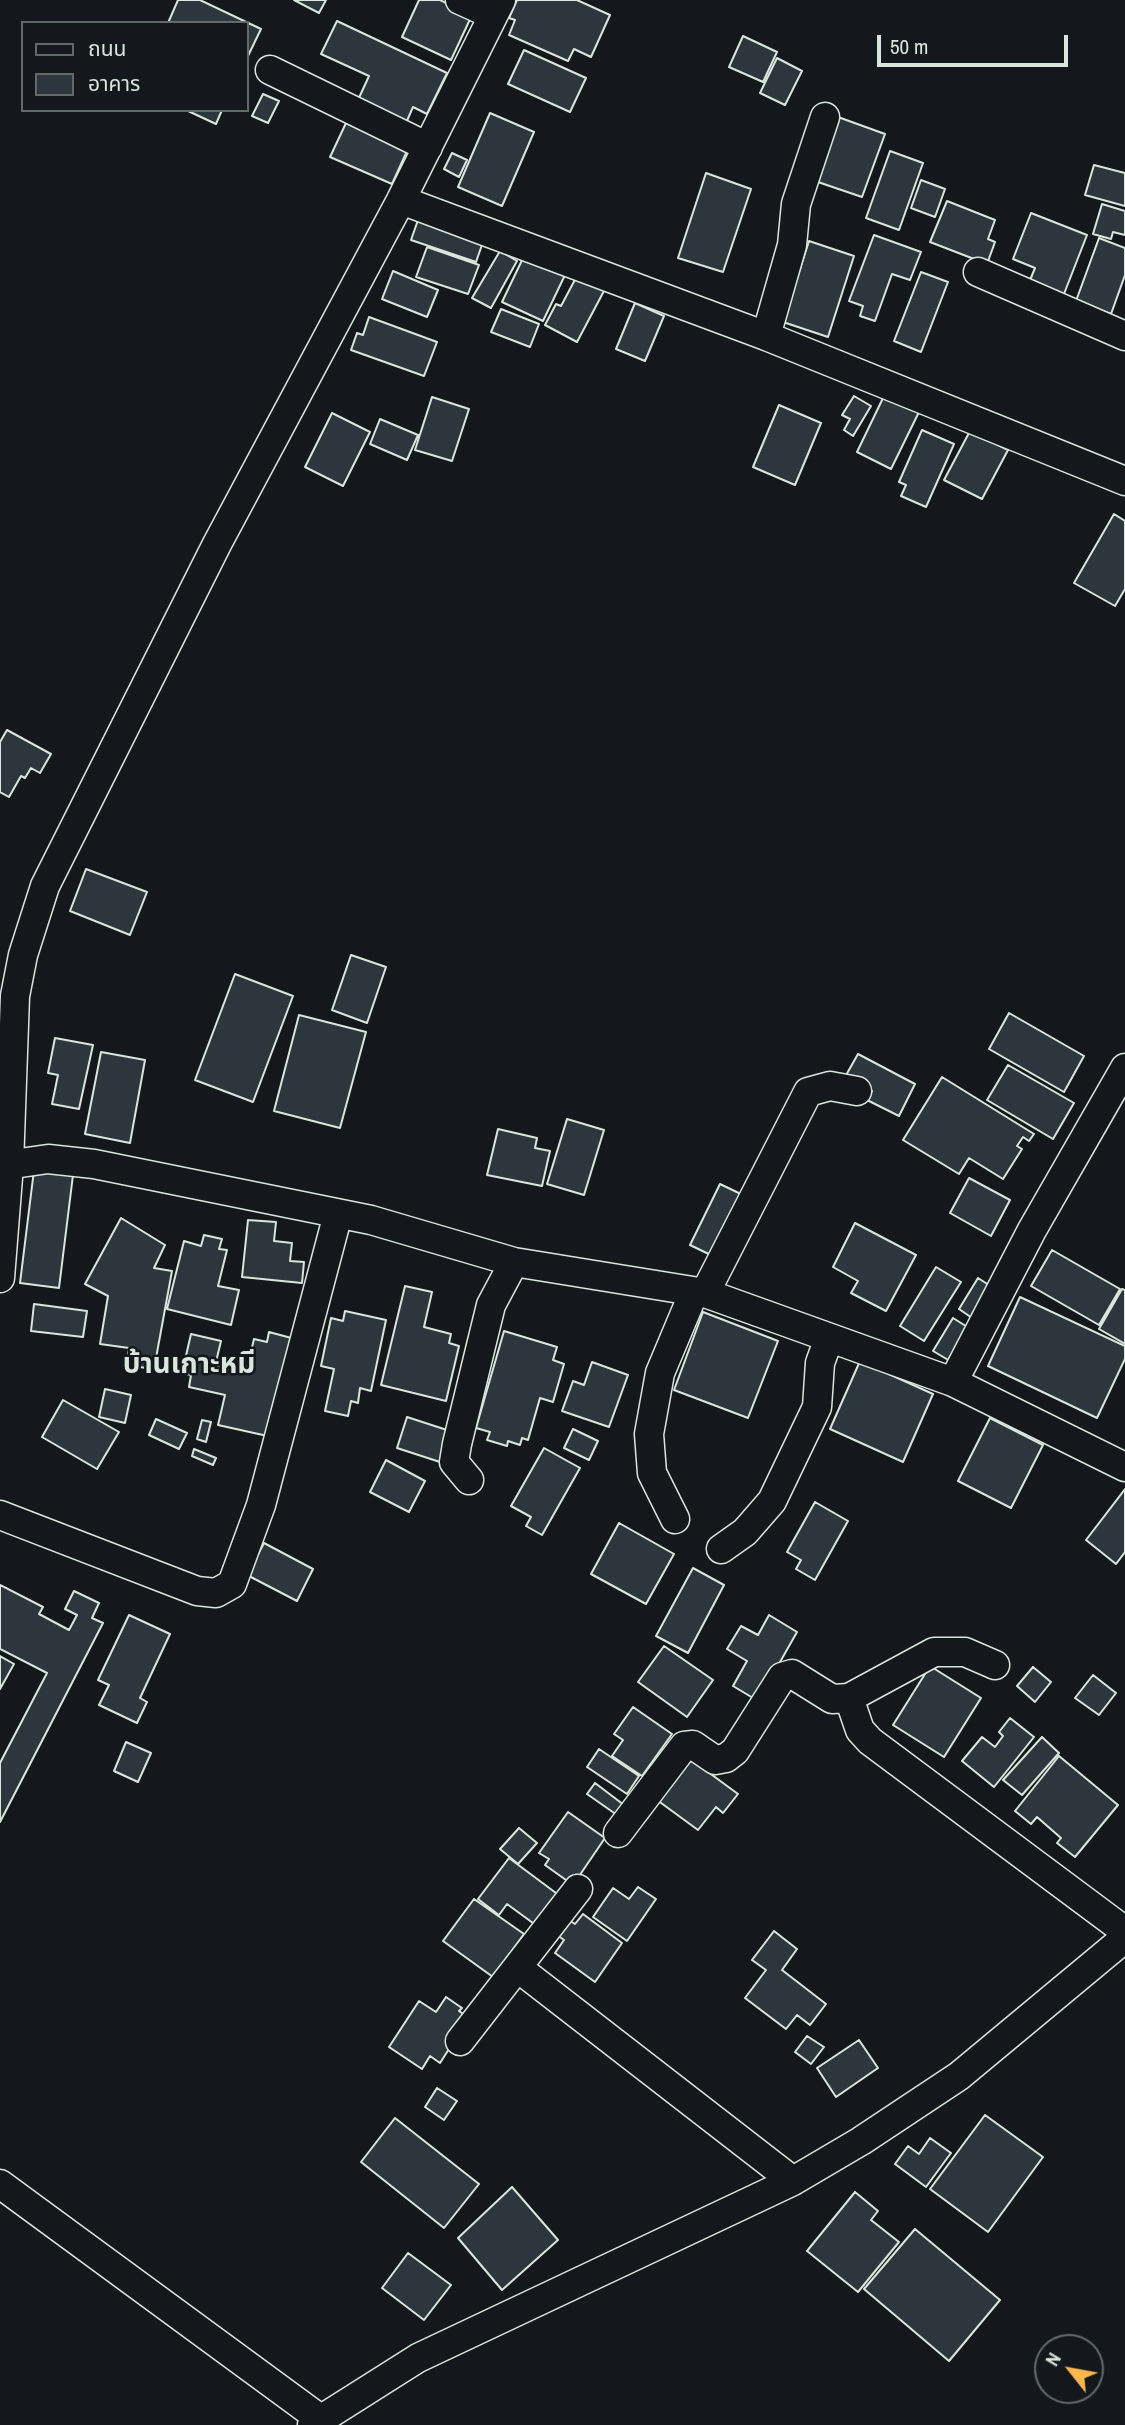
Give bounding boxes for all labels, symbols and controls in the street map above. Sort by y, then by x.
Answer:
legend [21,21,248,112]
scale bar [880,21,1071,65]
text: 50 m [890,32,928,61]
text: ถนน [88,34,126,63]
text: อาคาร [88,69,140,98]
district label: บ้านเกาะหมี [123,1348,255,1382]
north arrow [1034,2334,1104,2404]
text: N [1039,2348,1067,2371]

